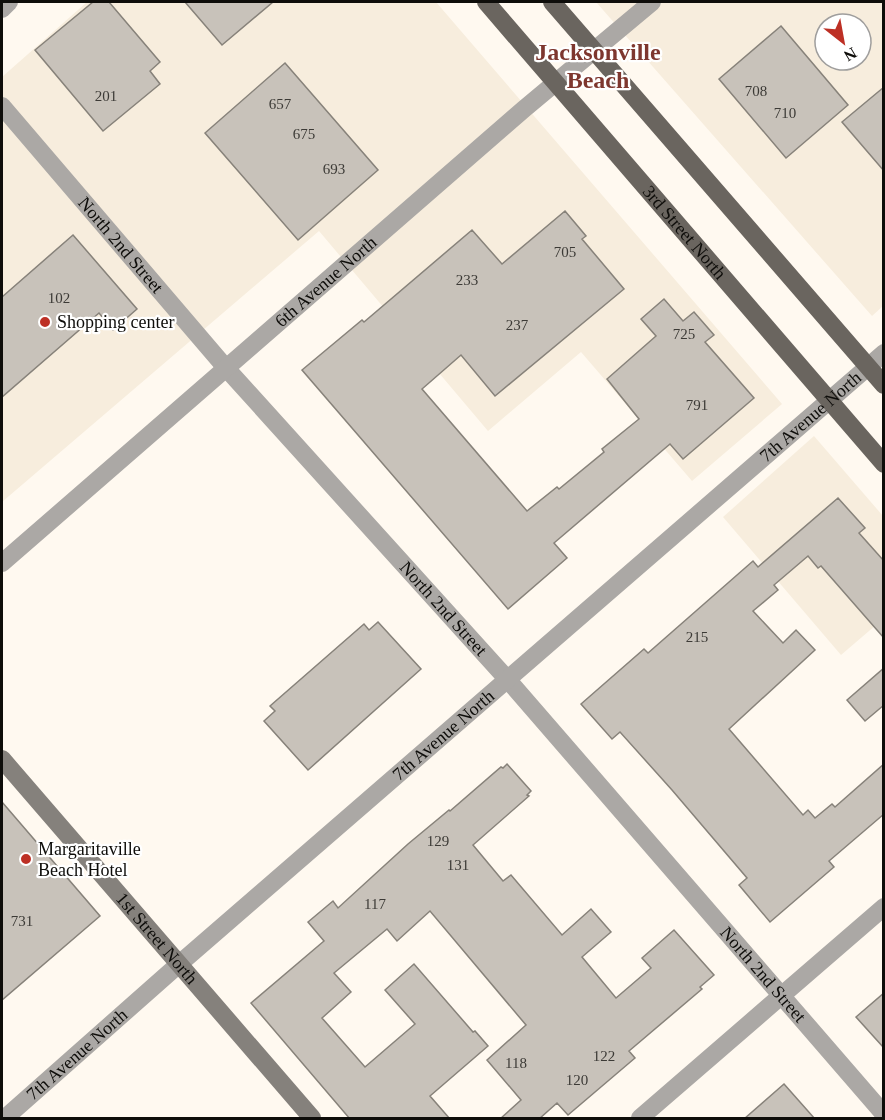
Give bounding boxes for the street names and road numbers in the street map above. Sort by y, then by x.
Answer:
street label: 3rd Street North [639,181,730,283]
street label: North 2nd Street [74,193,168,297]
street label: 6th Avenue North [271,232,380,331]
street label: 7th Avenue North [756,367,865,466]
street label: North 2nd Street [396,557,491,660]
street label: 7th Avenue North [388,686,498,784]
street label: 1st Street North [112,889,202,988]
street label: North 2nd Street [716,923,810,1026]
street label: 7th Avenue North [22,1005,131,1104]

